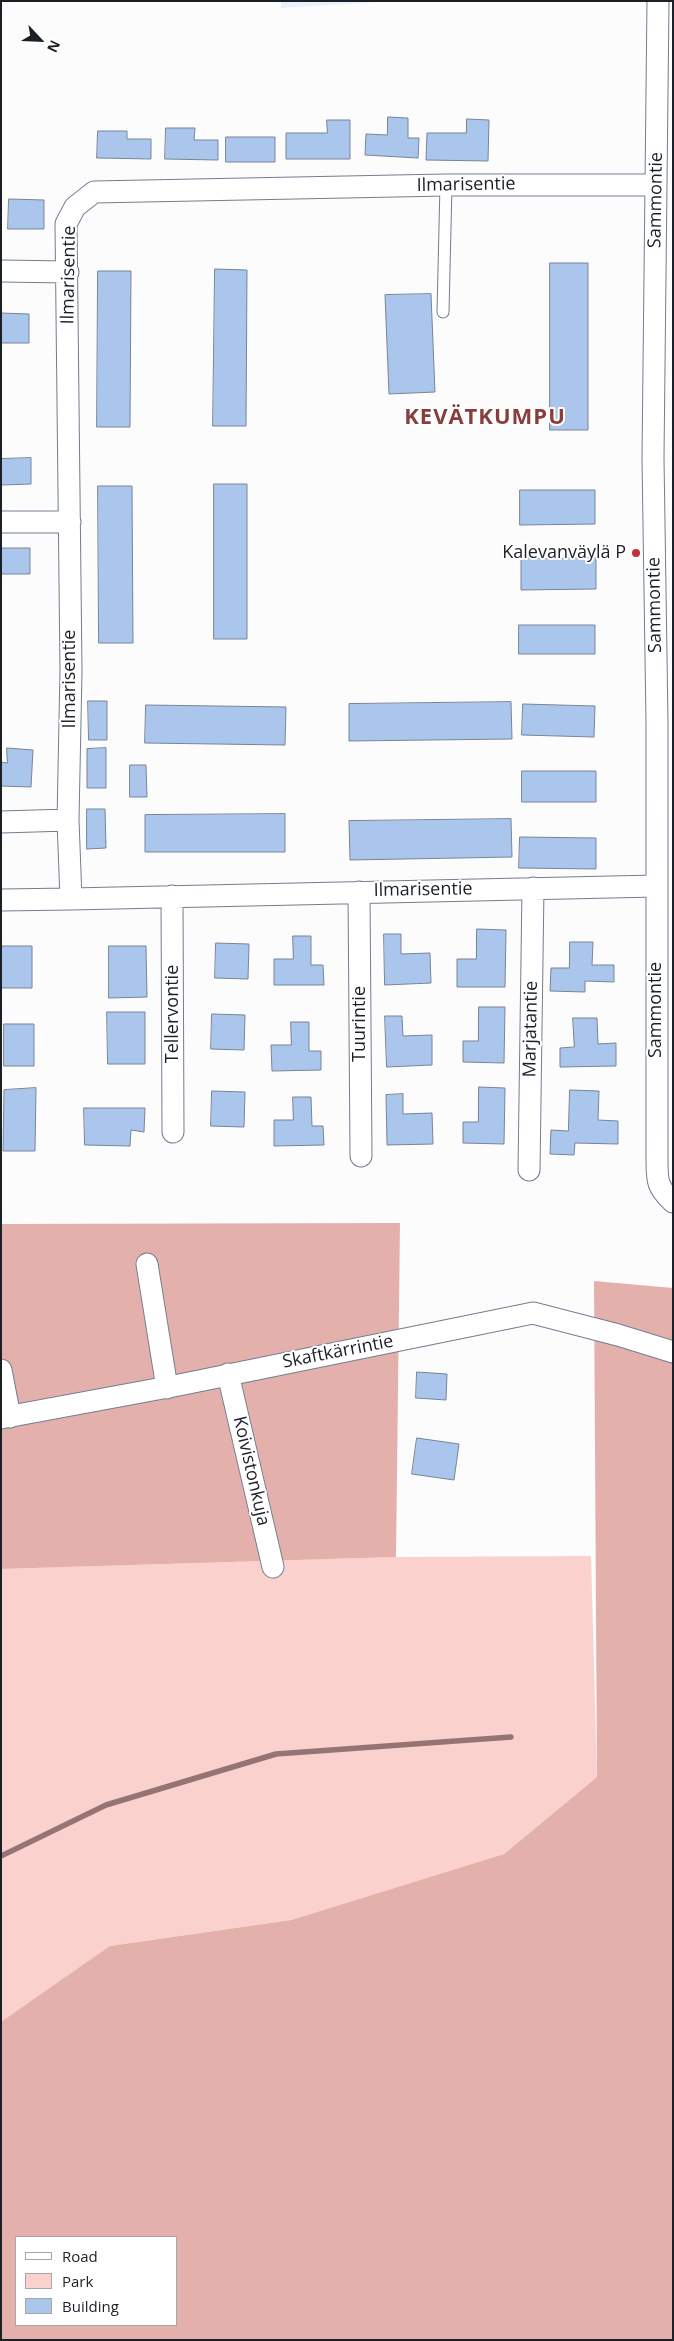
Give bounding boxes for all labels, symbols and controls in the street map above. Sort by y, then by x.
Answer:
north arrow [15,15,65,65]
text: N [43,37,65,56]
street label: Sammontie [644,152,668,248]
street label: Ilmarisentie [416,173,516,197]
street label: Ilmarisentie [57,225,81,325]
district label: KEVÄTKUMPU [403,405,567,431]
place label: Kalevanväylä P [502,542,626,564]
marker: Kalevanväylä P [630,547,642,559]
street label: Sammontie [643,557,667,653]
street label: Ilmarisentie [59,630,81,728]
street label: Ilmarisentie [373,878,473,902]
street label: Sammontie [645,962,667,1058]
street label: Tellervontie [162,965,184,1063]
street label: Marjatantie [519,981,543,1077]
street label: Tuurintie [349,986,371,1062]
street label: Skaftkärrintie [281,1331,395,1373]
street label: Koivistonkuja [228,1414,274,1528]
legend [15,2236,178,2326]
text: Road [62,2246,98,2266]
text: Park [62,2271,93,2291]
text: Building [62,2296,119,2316]

